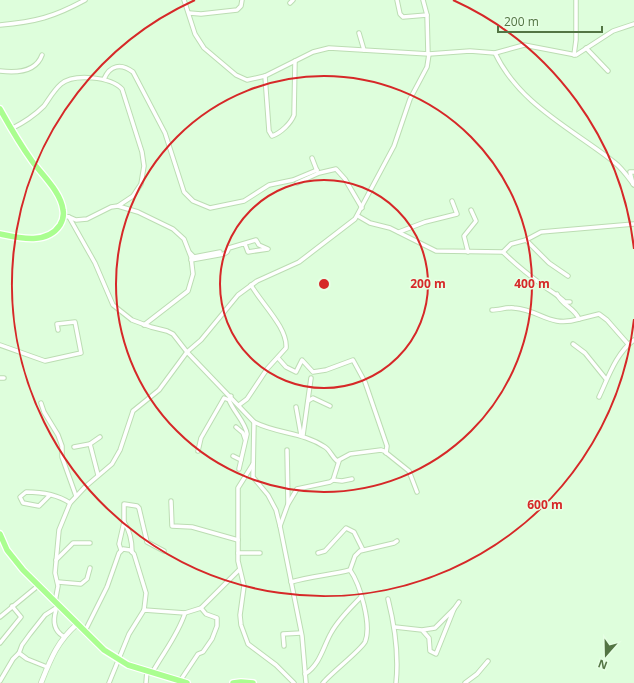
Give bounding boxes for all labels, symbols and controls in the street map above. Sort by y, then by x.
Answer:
scale bar [498,8,602,34]
text: 200 m [504,13,539,30]
text: 200 m [410,275,446,292]
text: 400 m [514,275,550,292]
centre of rings [317,277,331,291]
text: 600 m [527,496,563,513]
north arrow [586,635,626,675]
text: N [596,656,609,673]

